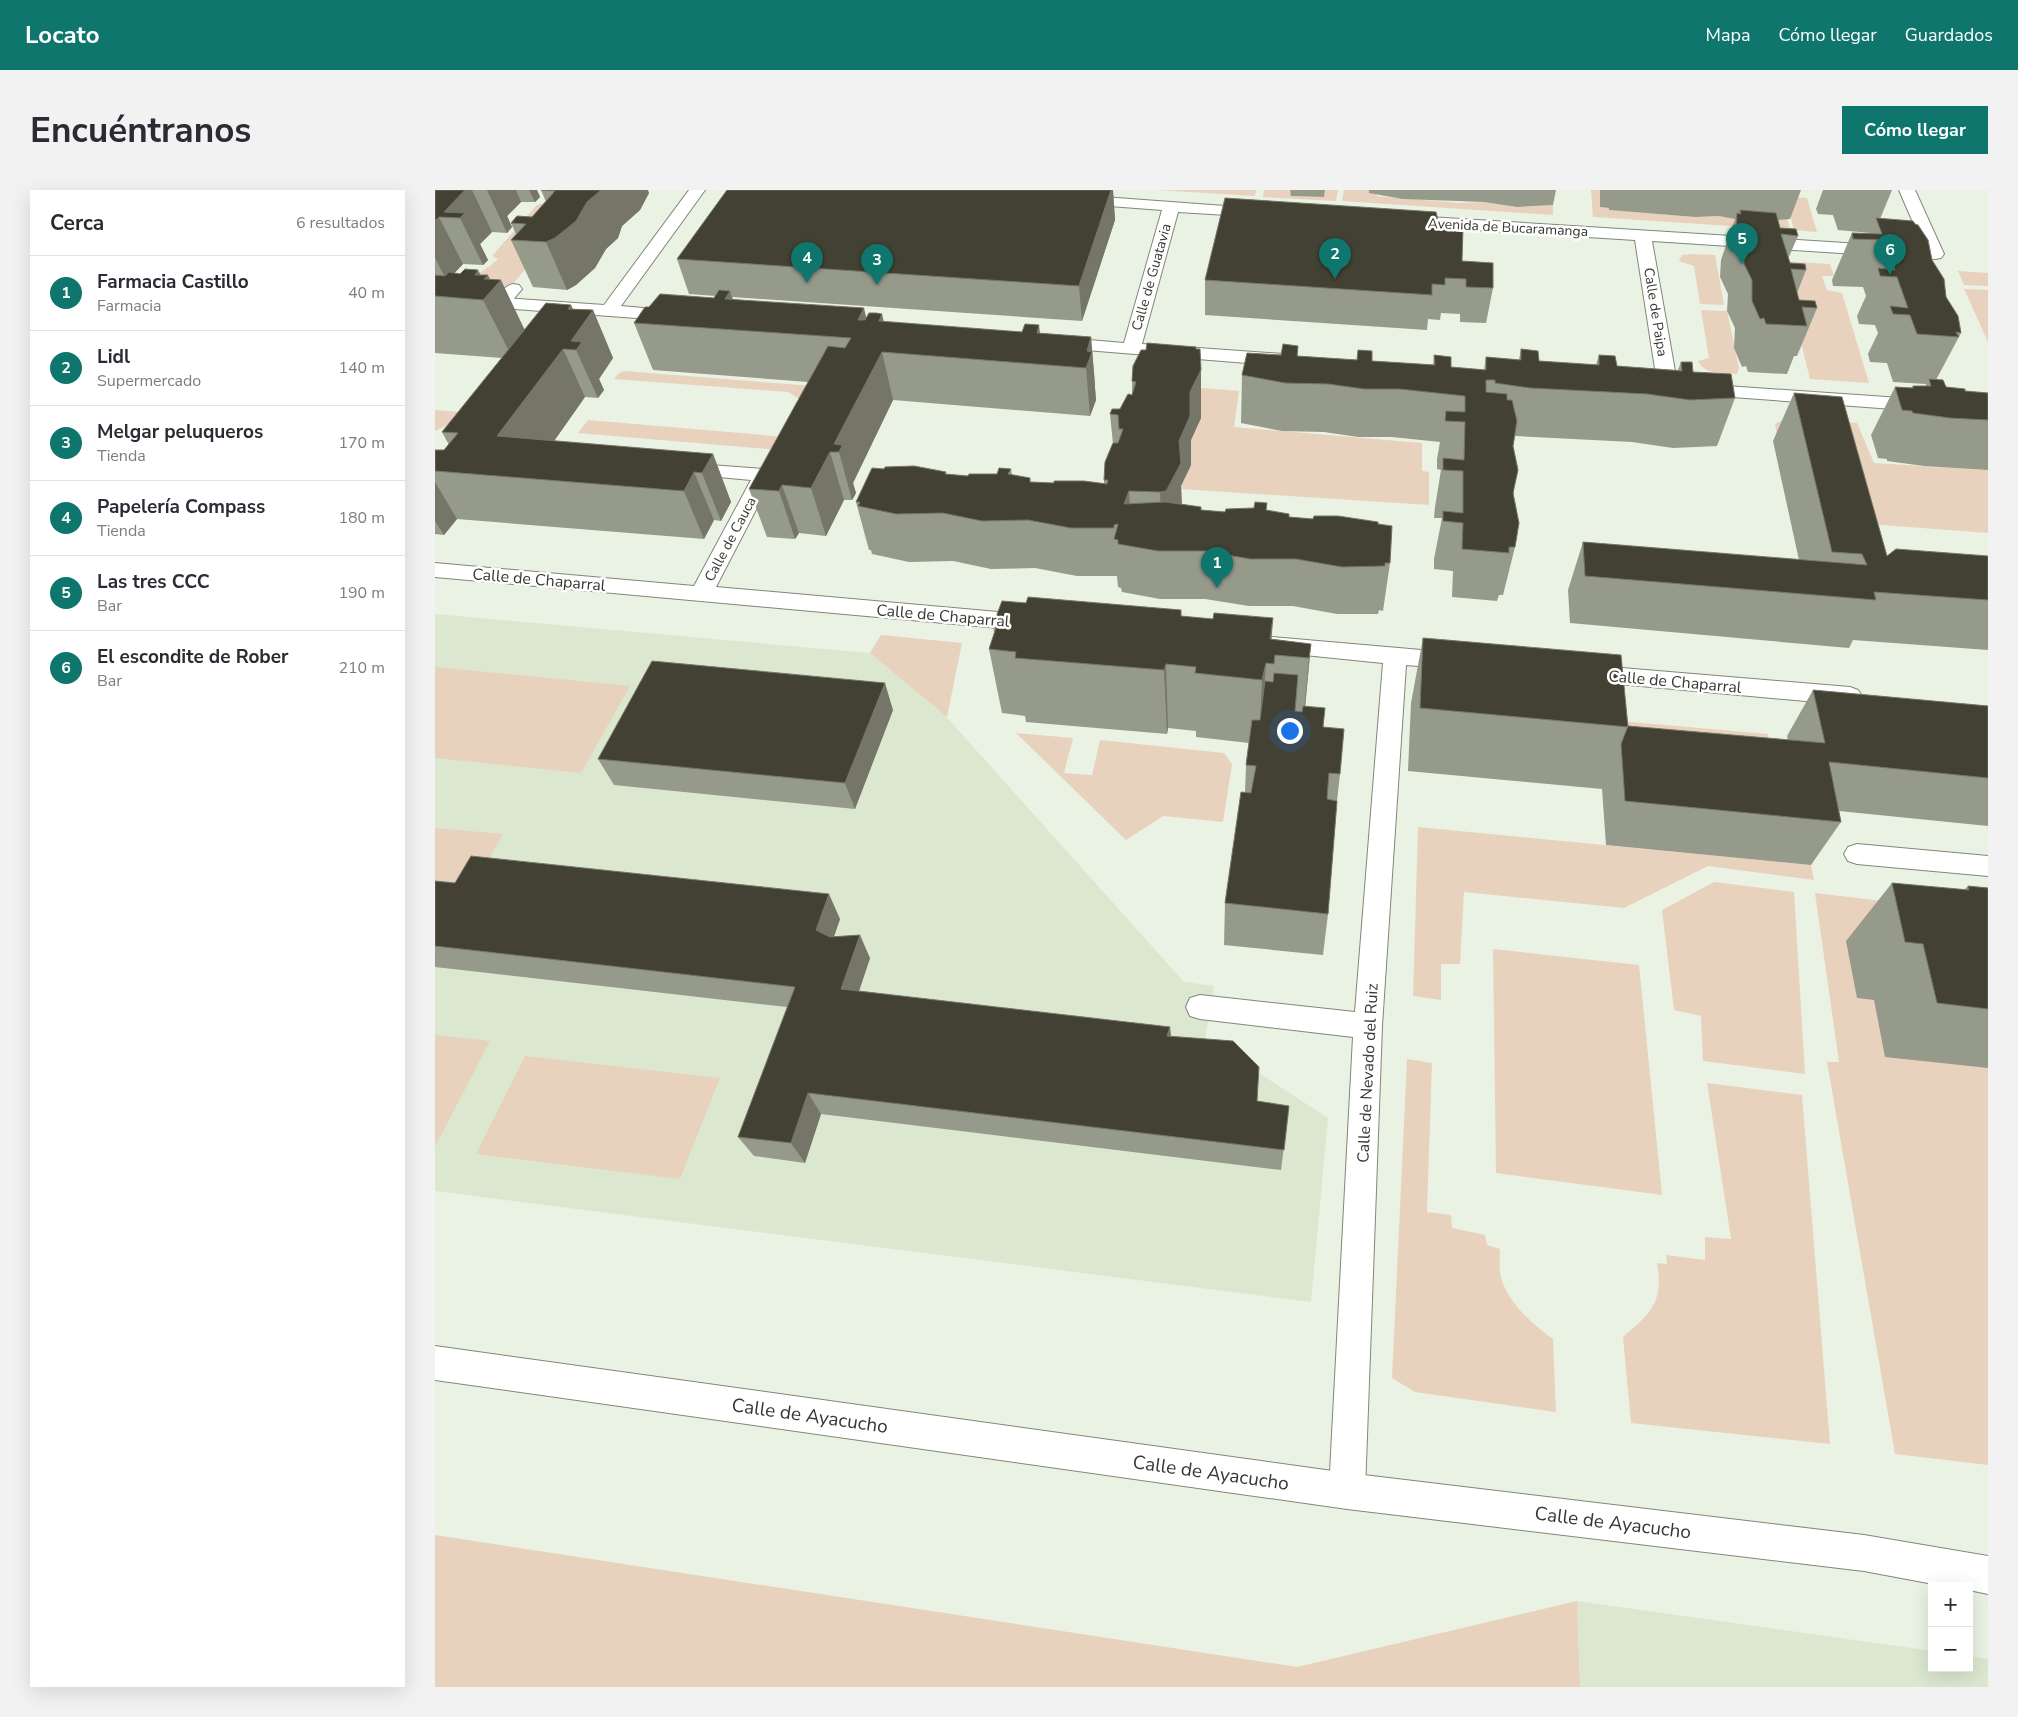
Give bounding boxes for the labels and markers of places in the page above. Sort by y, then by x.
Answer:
pin: 5 [1726,223,1758,264]
pin: 6 [1874,234,1906,275]
pin: 2 [1319,238,1351,279]
pin: 4 [791,242,823,283]
pin: 3 [861,244,893,285]
pin: 1 [1201,547,1233,588]

